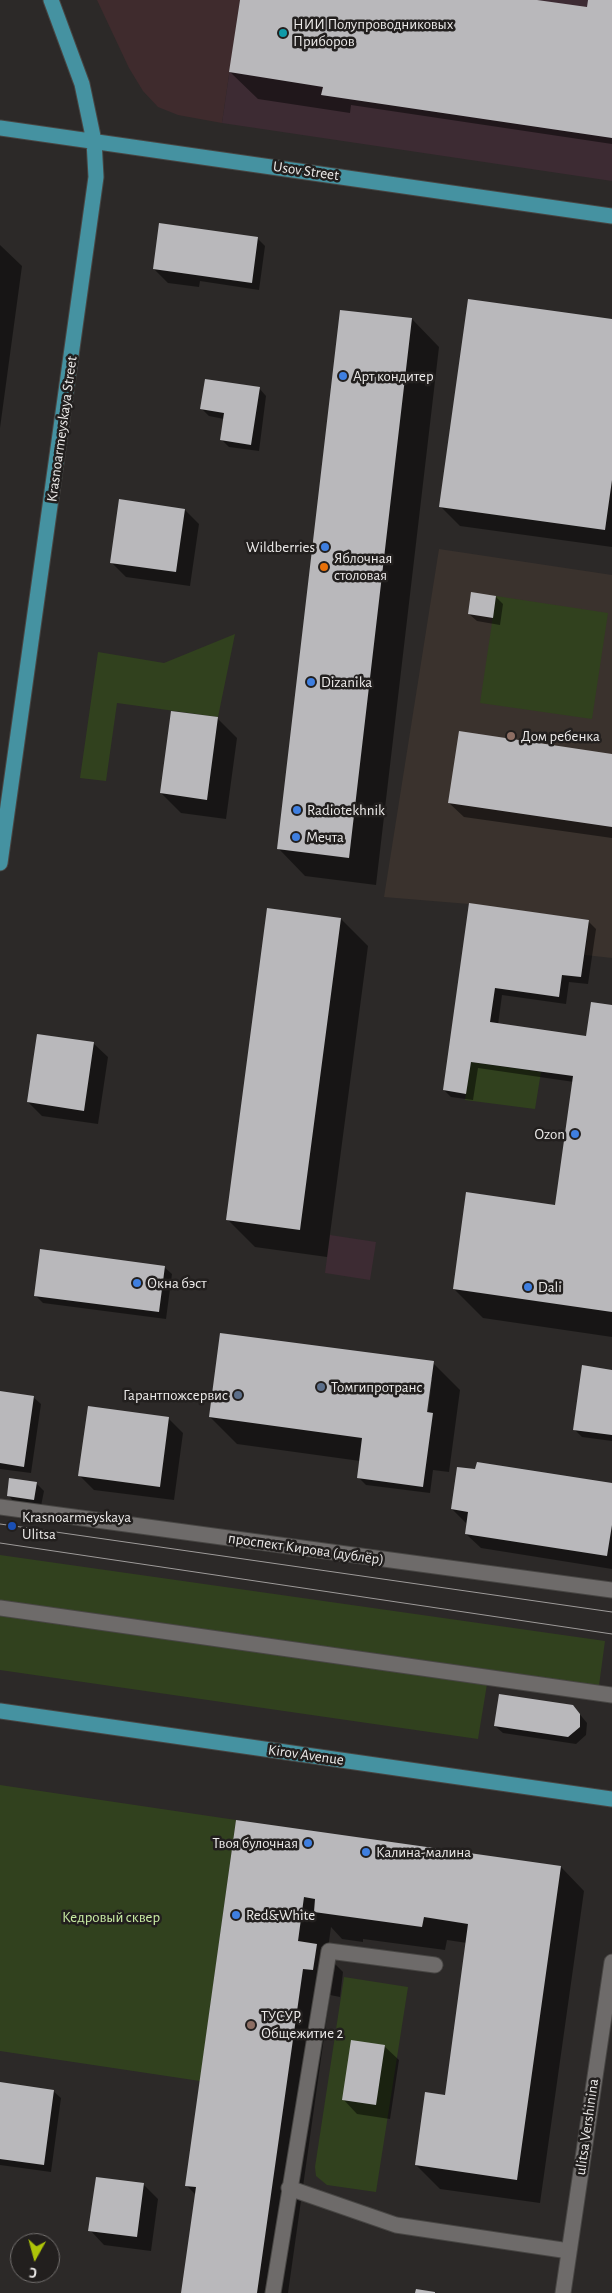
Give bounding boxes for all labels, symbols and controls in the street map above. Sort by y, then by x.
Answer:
place label: НИИ Полупроводниковых Приборов [293,15,453,50]
marker: НИИ Полупроводниковых Приборов [277,27,289,39]
street label: Usov Street [272,157,340,185]
street label: Krasnoarmeyskaya Street [43,355,81,503]
place label: Арт кондитер [353,367,434,385]
marker: Арт кондитер [337,370,349,382]
place label: Wildberries [246,538,315,556]
marker: Wildberries [319,541,331,553]
place label: Яблочная столовая [334,549,392,584]
marker: Яблочная столовая [318,561,330,573]
place label: Dizanika [321,673,372,691]
marker: Dizanika [305,676,317,688]
place label: Дом ребенка [521,727,600,745]
marker: Дом ребенка [505,730,517,742]
place label: Radiotekhnik [307,801,385,819]
marker: Radiotekhnik [291,804,303,816]
place label: Мечта [306,828,344,846]
marker: Мечта [290,831,302,843]
place label: Ozon [535,1125,565,1143]
marker: Ozon [569,1128,581,1140]
place label: Окна бэст [147,1274,207,1292]
marker: Окна бэст [131,1277,143,1289]
place label: Dali [538,1278,562,1296]
marker: Dali [522,1281,534,1293]
place label: Томгипротранс [331,1378,423,1396]
marker: Томгипротранс [315,1381,327,1393]
place label: Гарантпожсервис [123,1386,228,1404]
marker: Гарантпожсервис [232,1389,244,1401]
place label: Krasnoarmeyskaya Ulitsa [22,1508,131,1543]
marker: Krasnoarmeyskaya Ulitsa [6,1520,18,1532]
street label: проспект Кирова (дублёр) [227,1529,385,1569]
street label: Kirov Avenue [267,1741,345,1769]
place label: Твоя булочная [212,1834,298,1852]
marker: Твоя булочная [302,1837,314,1849]
place label: Калина-малина [376,1843,471,1861]
marker: Калина-малина [360,1846,372,1858]
place label: Red&White [246,1906,315,1924]
park label: Кедровый сквер [62,1908,160,1926]
marker: Red&White [230,1909,242,1921]
place label: ТУСУР, Общежитие 2 [261,2007,343,2042]
marker: ТУСУР, Общежитие 2 [245,2019,257,2031]
street label: ulitsa Vershinina [571,2078,603,2176]
north arrow [10,2233,60,2283]
text: С [29,2264,38,2279]

